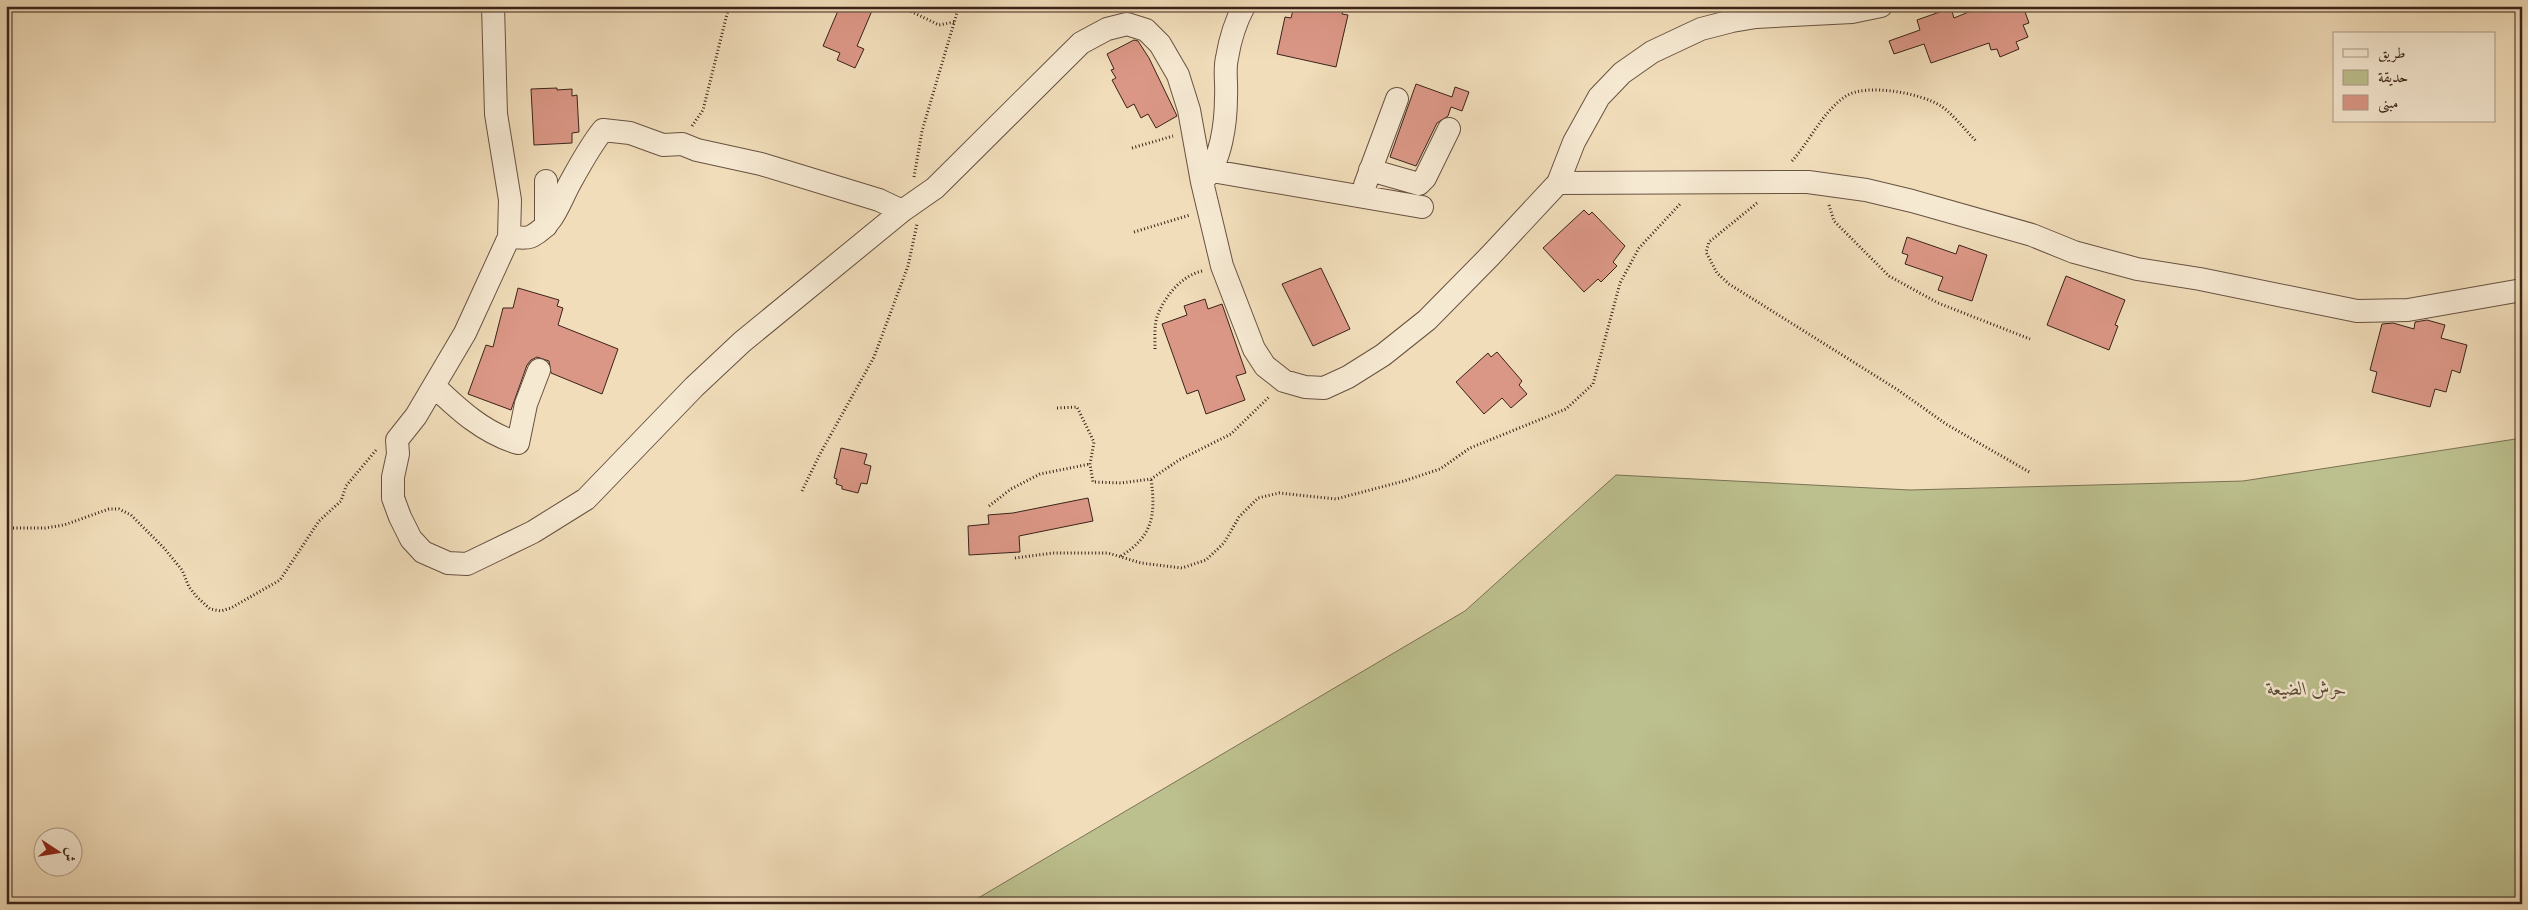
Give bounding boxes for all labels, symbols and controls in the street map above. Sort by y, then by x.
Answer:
legend [2333,32,2496,122]
text: طريق [2378,44,2405,63]
text: حديقة [2378,68,2408,87]
text: مبنى [2378,94,2398,114]
park label: حرش الضيعة [2265,678,2347,702]
north arrow [32,828,82,878]
text: ش [59,846,80,863]

